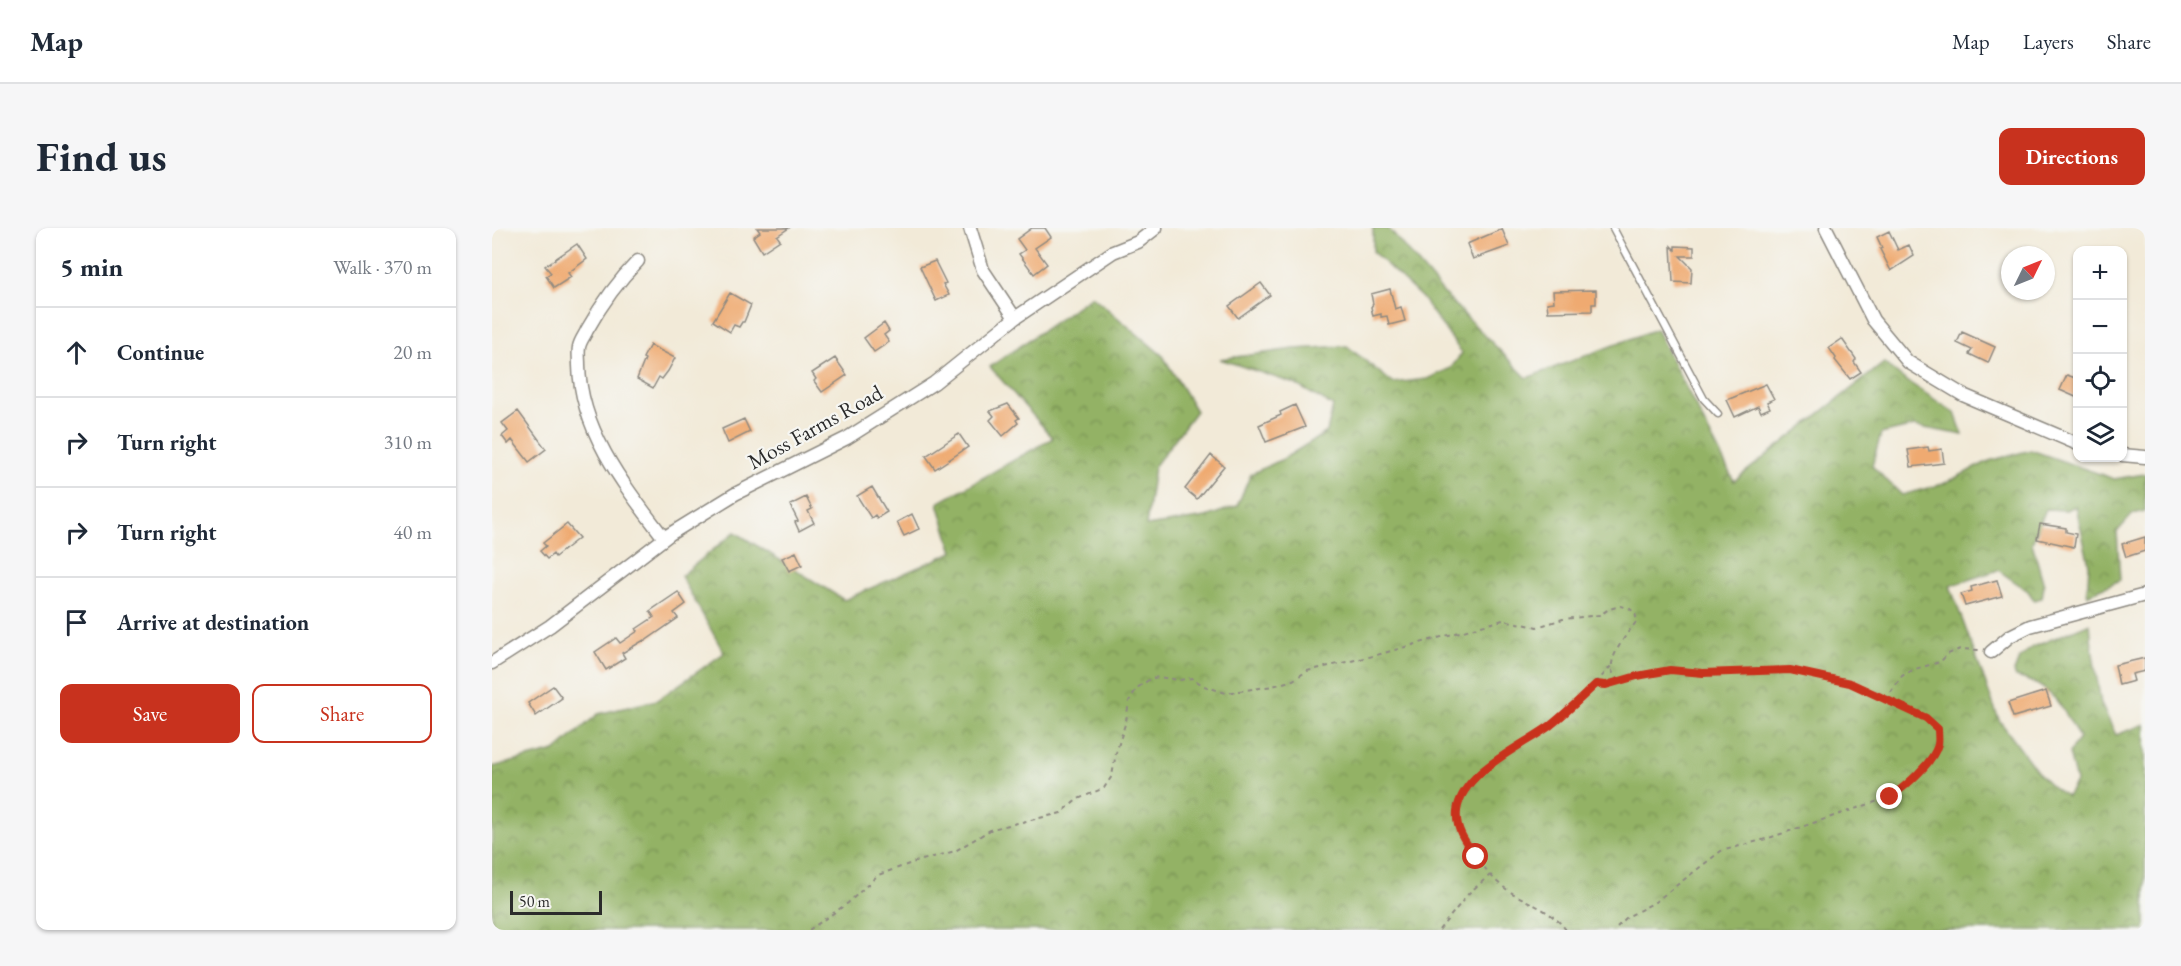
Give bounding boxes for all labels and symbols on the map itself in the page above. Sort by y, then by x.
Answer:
north arrow [2001,246,2055,300]
street label: Moss Farms Road [742,377,889,476]
route end [1876,783,1902,809]
route start [1462,843,1488,869]
scale bar [510,888,602,916]

